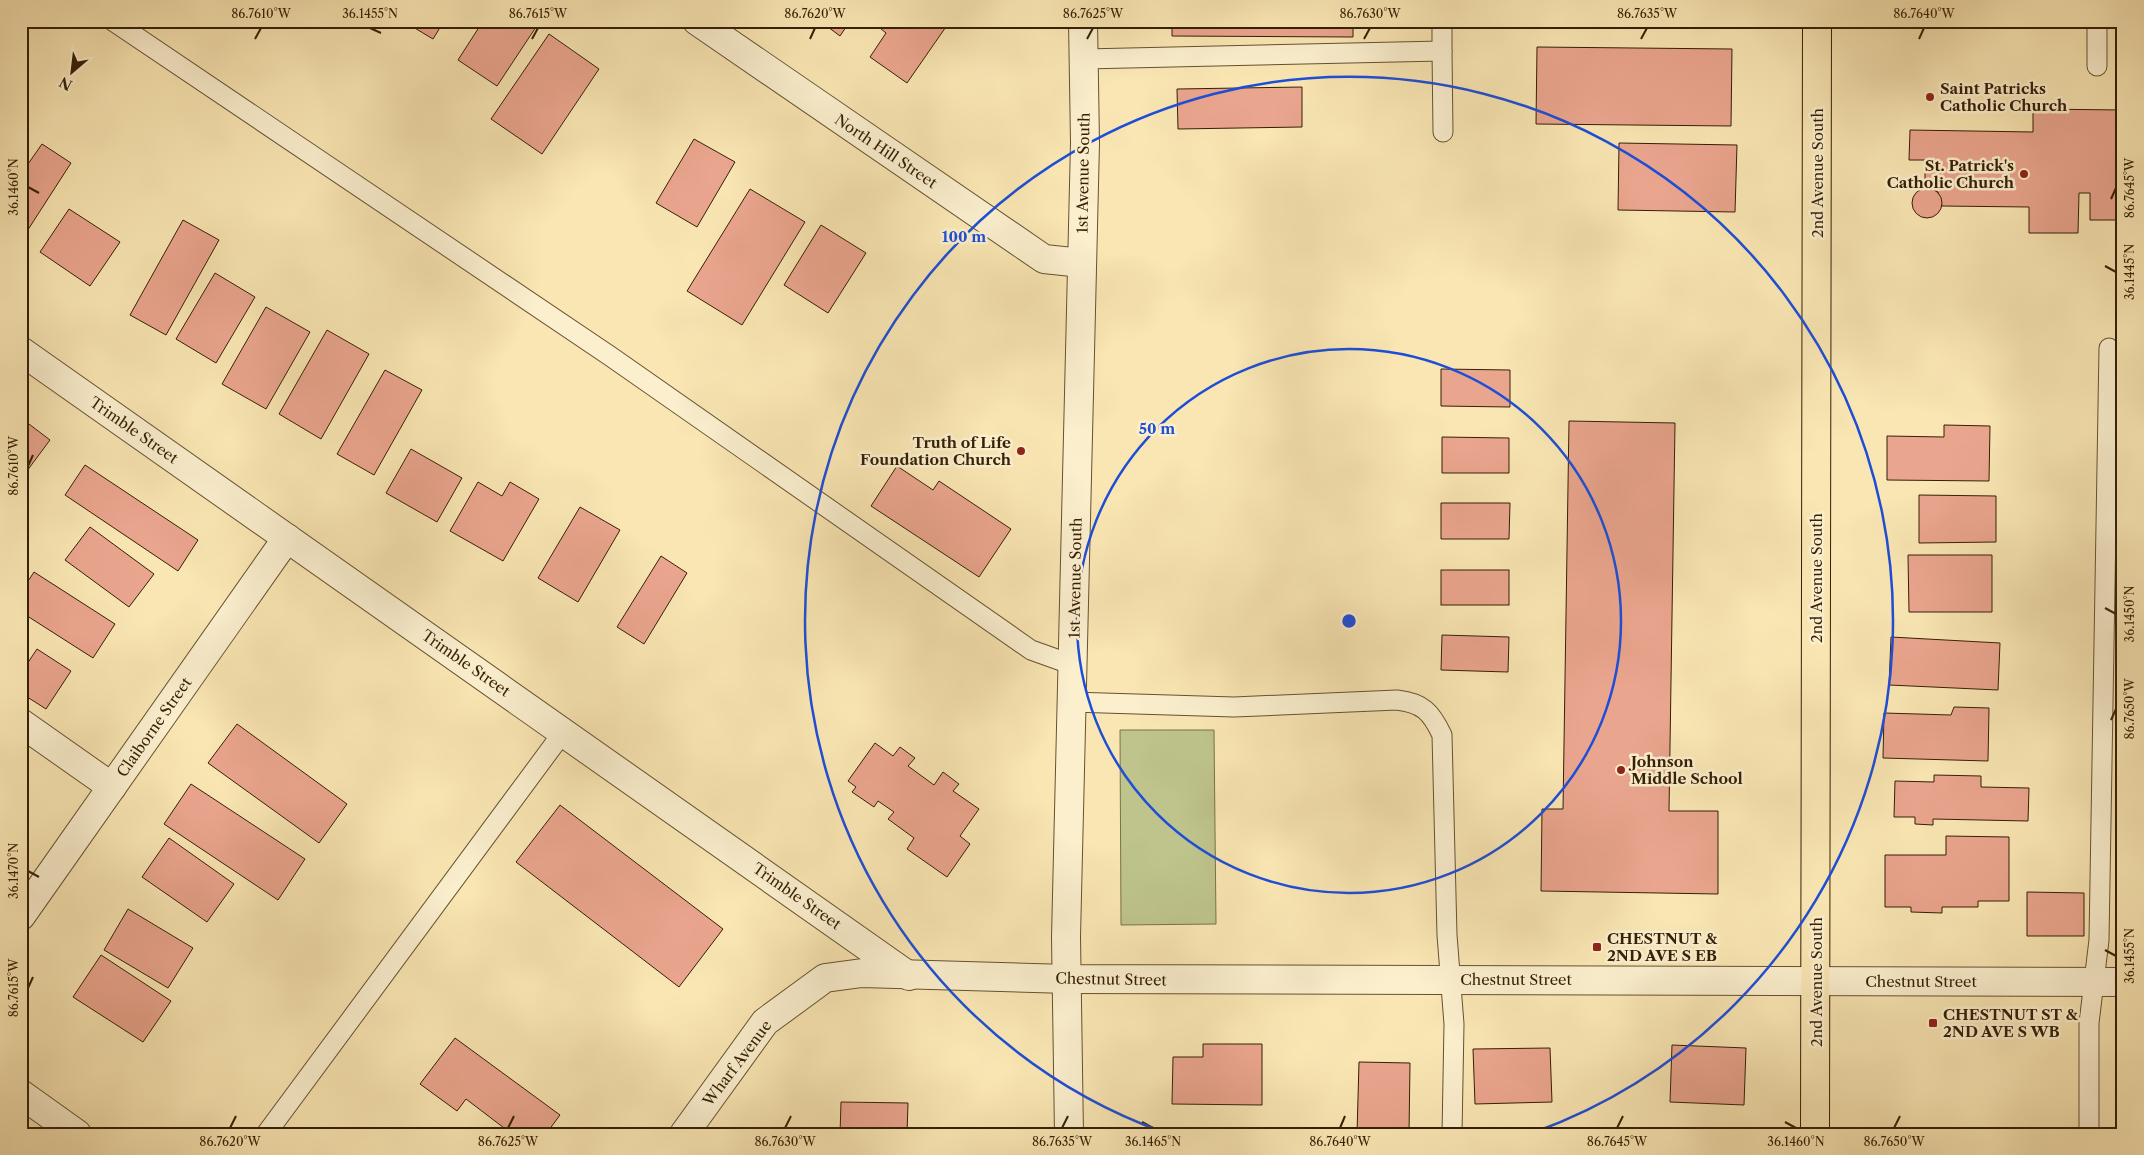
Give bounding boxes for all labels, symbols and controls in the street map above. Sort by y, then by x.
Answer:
text: 86.7610°W [231,6,292,21]
text: 36.1455°N [342,6,398,21]
text: 86.7615°W [509,6,568,21]
text: 86.7620°W [784,6,847,21]
text: 86.7625°W [1063,6,1124,21]
text: 86.7630°W [1339,6,1401,21]
text: 86.7635°W [1617,6,1678,21]
text: 86.7640°W [1893,6,1956,21]
north arrow [48,48,98,98]
text: N [56,73,75,94]
place label: Saint Patricks Catholic Church [1940,79,2068,115]
marker: Saint Patricks Catholic Church [1924,91,1936,103]
street label: 2nd Avenue South [1808,107,1827,238]
street label: North Hill Street [831,110,941,193]
street label: 1st Avenue South [1072,112,1094,234]
place label: St. Patrick's Catholic Church [1887,156,2015,192]
text: 86.7645°W [2122,157,2137,218]
text: 36.1460°N [6,158,21,216]
marker: St. Patrick's Catholic Church [2018,168,2030,180]
text: 100 m [942,227,986,246]
text: 36.1445°N [2122,244,2137,300]
street label: Trimble Street [86,393,182,468]
text: 50 m [1139,419,1175,438]
place label: Truth of Life Foundation Church [860,433,1012,469]
text: 86.7610°W [6,435,21,496]
marker: Truth of Life Foundation Church [1015,445,1027,457]
street label: 2nd Avenue South [1807,512,1826,643]
street label: 1st Avenue South [1064,517,1086,639]
text: 36.1450°N [2122,586,2137,642]
centre of rings [1340,612,1358,630]
street label: Trimble Street [418,626,514,701]
street label: Claiborne Street [113,673,196,781]
text: 86.7650°W [2122,678,2137,740]
place label: Johnson Middle School [1628,752,1743,788]
marker: Johnson Middle School [1615,764,1627,776]
text: 36.1470°N [6,843,21,899]
street label: Trimble Street [749,859,845,934]
street label: 2nd Avenue South [1807,916,1826,1047]
text: 36.1455°N [2122,928,2137,984]
place label: CHESTNUT & 2ND AVE S EB [1607,929,1718,965]
marker: CHESTNUT & 2ND AVE S EB [1591,941,1603,953]
text: 86.7615°W [6,958,21,1017]
street label: Chestnut Street [1055,969,1168,989]
street label: Chestnut Street [1460,970,1572,989]
street label: Chestnut Street [1865,972,1977,991]
place label: CHESTNUT ST & 2ND AVE S WB [1943,1005,2078,1041]
street label: Wharf Avenue [698,1016,775,1110]
marker: CHESTNUT ST & 2ND AVE S WB [1927,1017,1939,1029]
text: 86.7620°W [199,1134,262,1149]
text: 86.7625°W [478,1134,539,1149]
text: 86.7630°W [754,1134,816,1149]
text: 86.7635°W [1032,1134,1093,1149]
text: 36.1465°N [1125,1134,1181,1149]
text: 86.7640°W [1309,1134,1372,1149]
text: 86.7645°W [1587,1134,1648,1149]
text: 36.1460°N [1767,1134,1825,1149]
text: 86.7650°W [1863,1134,1925,1149]

